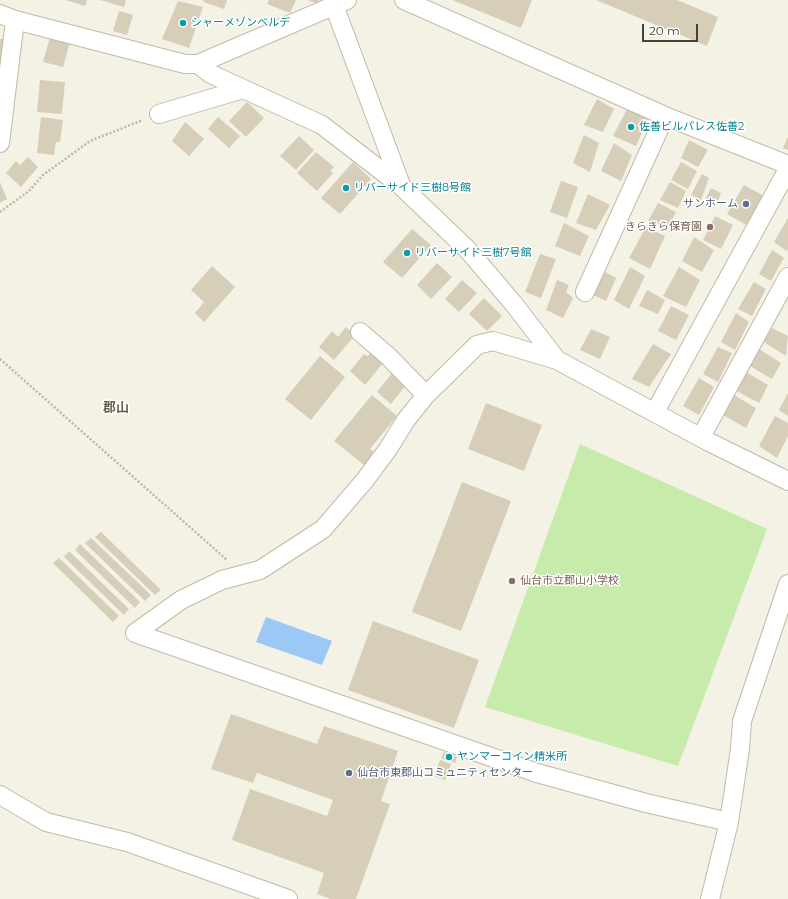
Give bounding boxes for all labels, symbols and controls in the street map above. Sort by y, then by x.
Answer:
place label: シャーメゾンベルデ [191,16,290,30]
scale bar [644,16,700,42]
marker: シャーメゾンベルデ [178,18,188,28]
text: 20 m [649,23,680,38]
place label: 佐善ビルパレス佐善2 [639,120,744,134]
marker: 佐善ビルパレス佐善2 [626,122,636,132]
place label: リバーサイド三樹8号館 [354,181,471,195]
marker: リバーサイド三樹8号館 [341,183,351,193]
place label: サンホーム [683,197,738,211]
marker: サンホーム [741,199,751,209]
place label: きらきら保育園 [625,220,702,234]
marker: きらきら保育園 [705,222,715,232]
place label: リバーサイド三樹7号館 [415,246,531,260]
marker: リバーサイド三樹7号館 [402,248,412,258]
district label: 郡山 [103,400,129,416]
place label: 仙台市立郡山小学校 [520,574,619,588]
marker: 仙台市立郡山小学校 [507,576,517,586]
place label: ヤンマーコイン精米所 [457,750,567,764]
marker: ヤンマーコイン精米所 [444,752,454,762]
place label: 仙台市東郡山コミュニティセンター [357,766,533,780]
marker: 仙台市東郡山コミュニティセンター [344,768,354,778]

